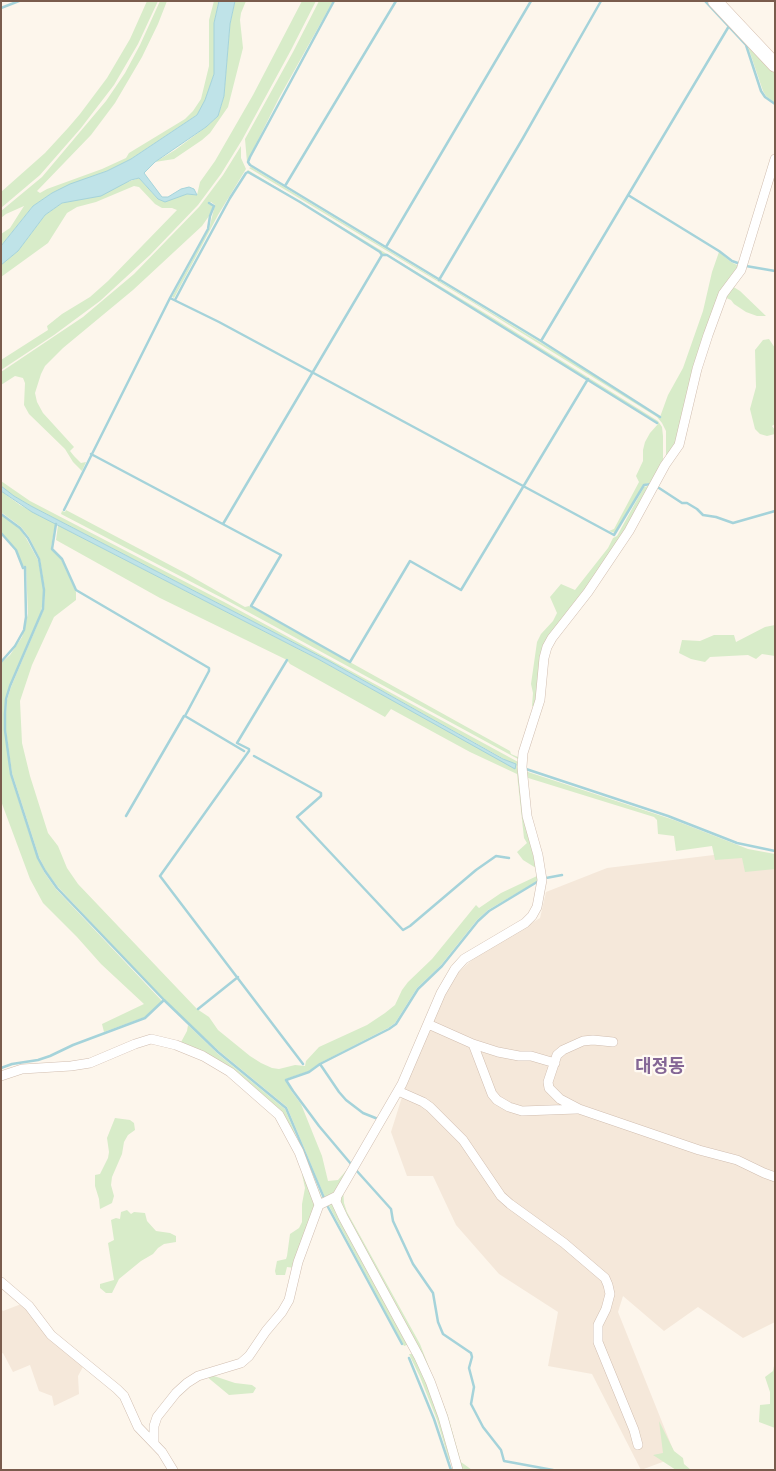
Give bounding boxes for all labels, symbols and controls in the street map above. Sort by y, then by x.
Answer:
district label: 대정동 [635,1056,685,1078]

